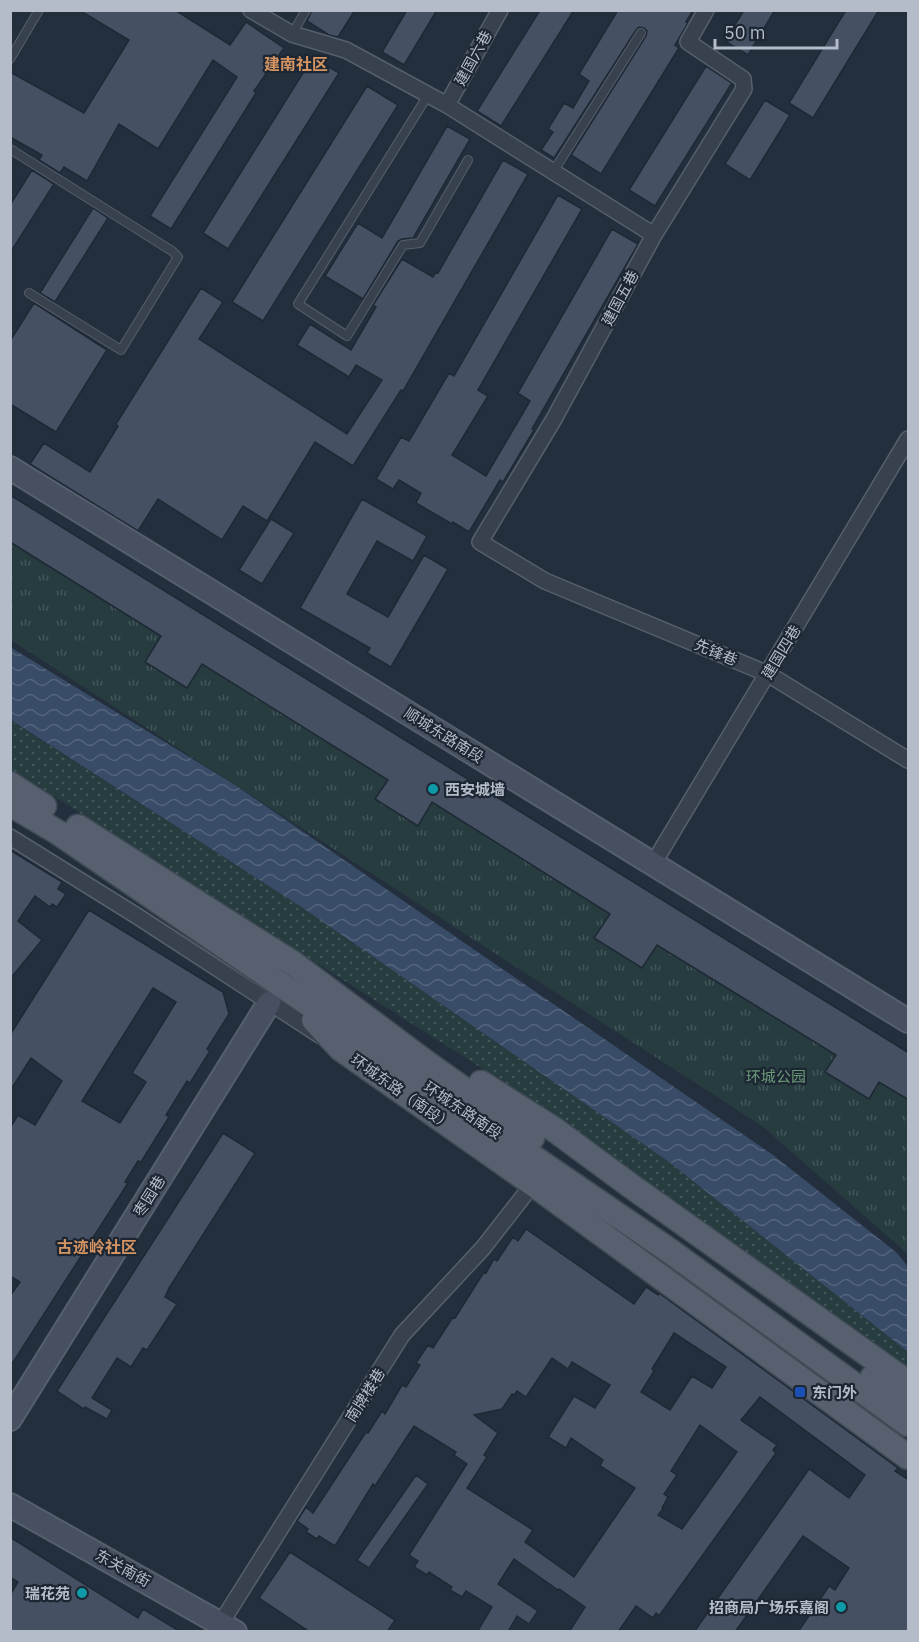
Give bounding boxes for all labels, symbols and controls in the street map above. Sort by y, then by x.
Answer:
scale bar [715,12,836,50]
text: 50 m [724,21,766,44]
street label: 建国六巷 [450,27,496,89]
district label: 建南社区 [264,54,328,74]
street label: 建国五巷 [598,267,642,329]
street label: 建国四巷 [757,621,805,683]
street label: 先锋巷 [692,634,740,670]
street label: 顺城东路南段 [401,703,487,767]
place label: 西安城墙 [445,780,505,799]
marker: 西安城墙 [426,782,440,796]
street label: 环城东路（南段） [347,1050,457,1134]
park label: 环城公园 [746,1067,806,1086]
street label: 环城东路南段 [420,1077,506,1143]
street label: 枣园巷 [129,1172,169,1220]
district label: 古迹岭社区 [57,1237,137,1257]
street label: 南牌楼巷 [341,1365,389,1425]
place label: 东门外 [812,1383,857,1402]
marker: 东门外 [793,1385,807,1399]
street label: 东关南街 [92,1545,154,1591]
place label: 瑞花苑 [25,1584,70,1603]
marker: 瑞花苑 [75,1586,89,1600]
place label: 招商局广场乐嘉阁 [709,1598,829,1617]
marker: 招商局广场乐嘉阁 [834,1600,848,1614]

